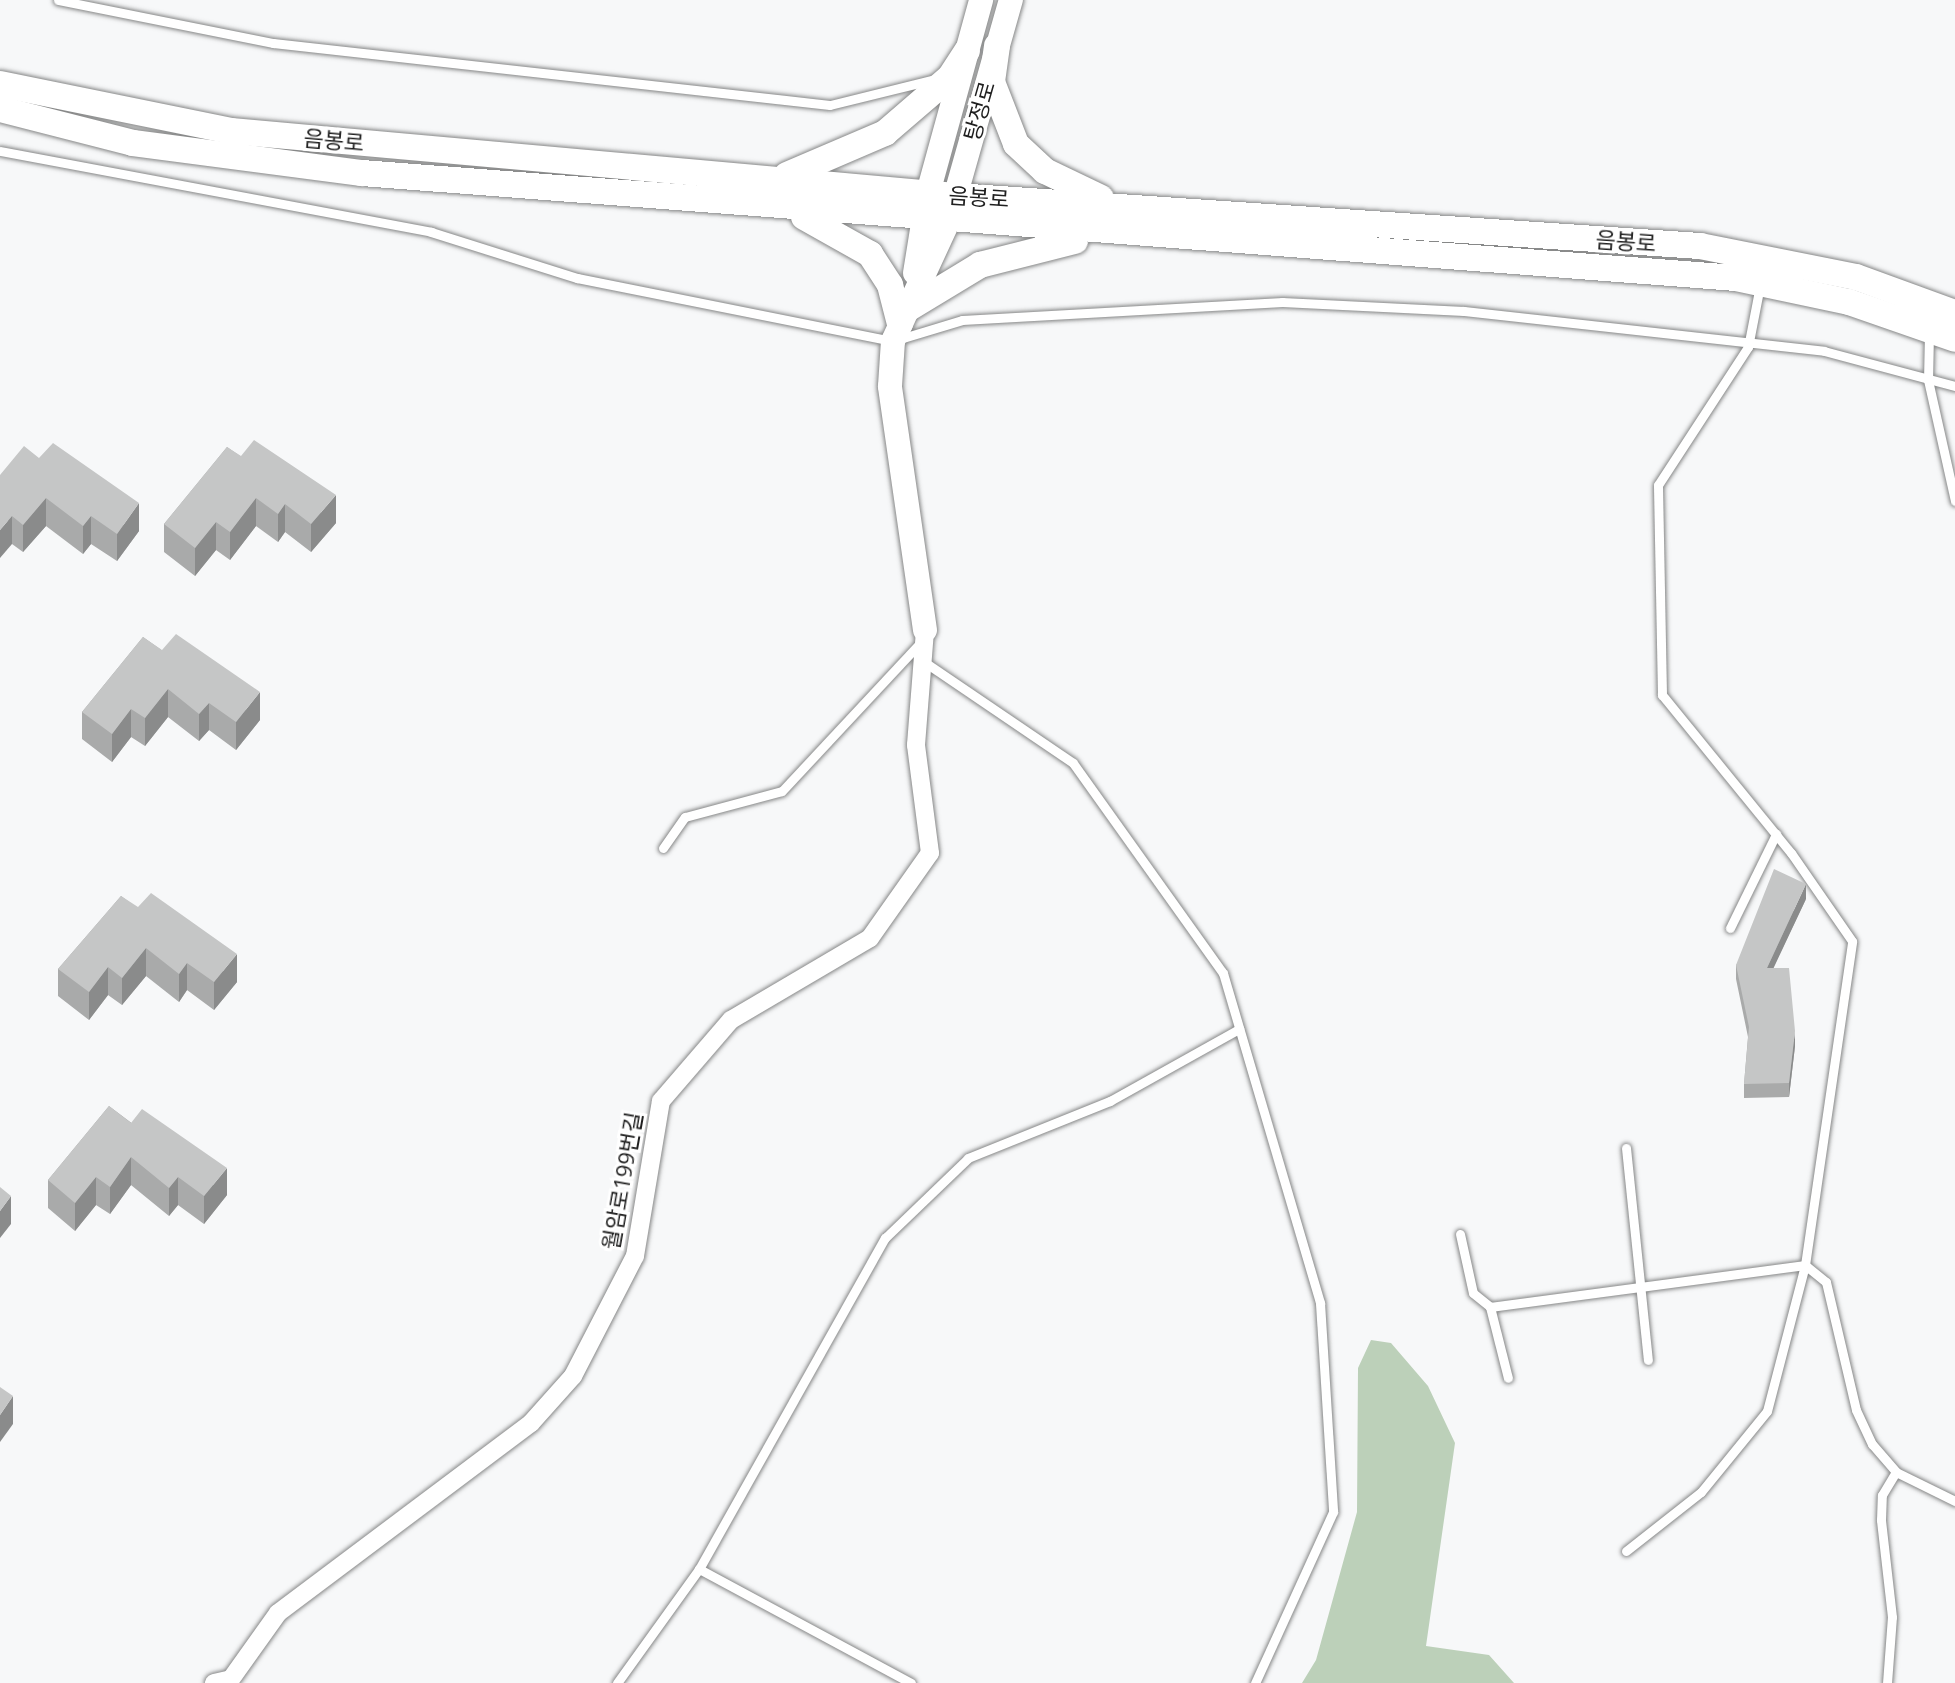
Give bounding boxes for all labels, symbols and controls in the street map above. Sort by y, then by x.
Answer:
street label: 탕정로 [958,78,1000,144]
street label: 음봉로 [303,124,365,156]
street label: 음봉로 [948,182,1010,212]
street label: 음봉로 [1595,226,1657,256]
street label: 월암로199번길 [597,1110,647,1252]

